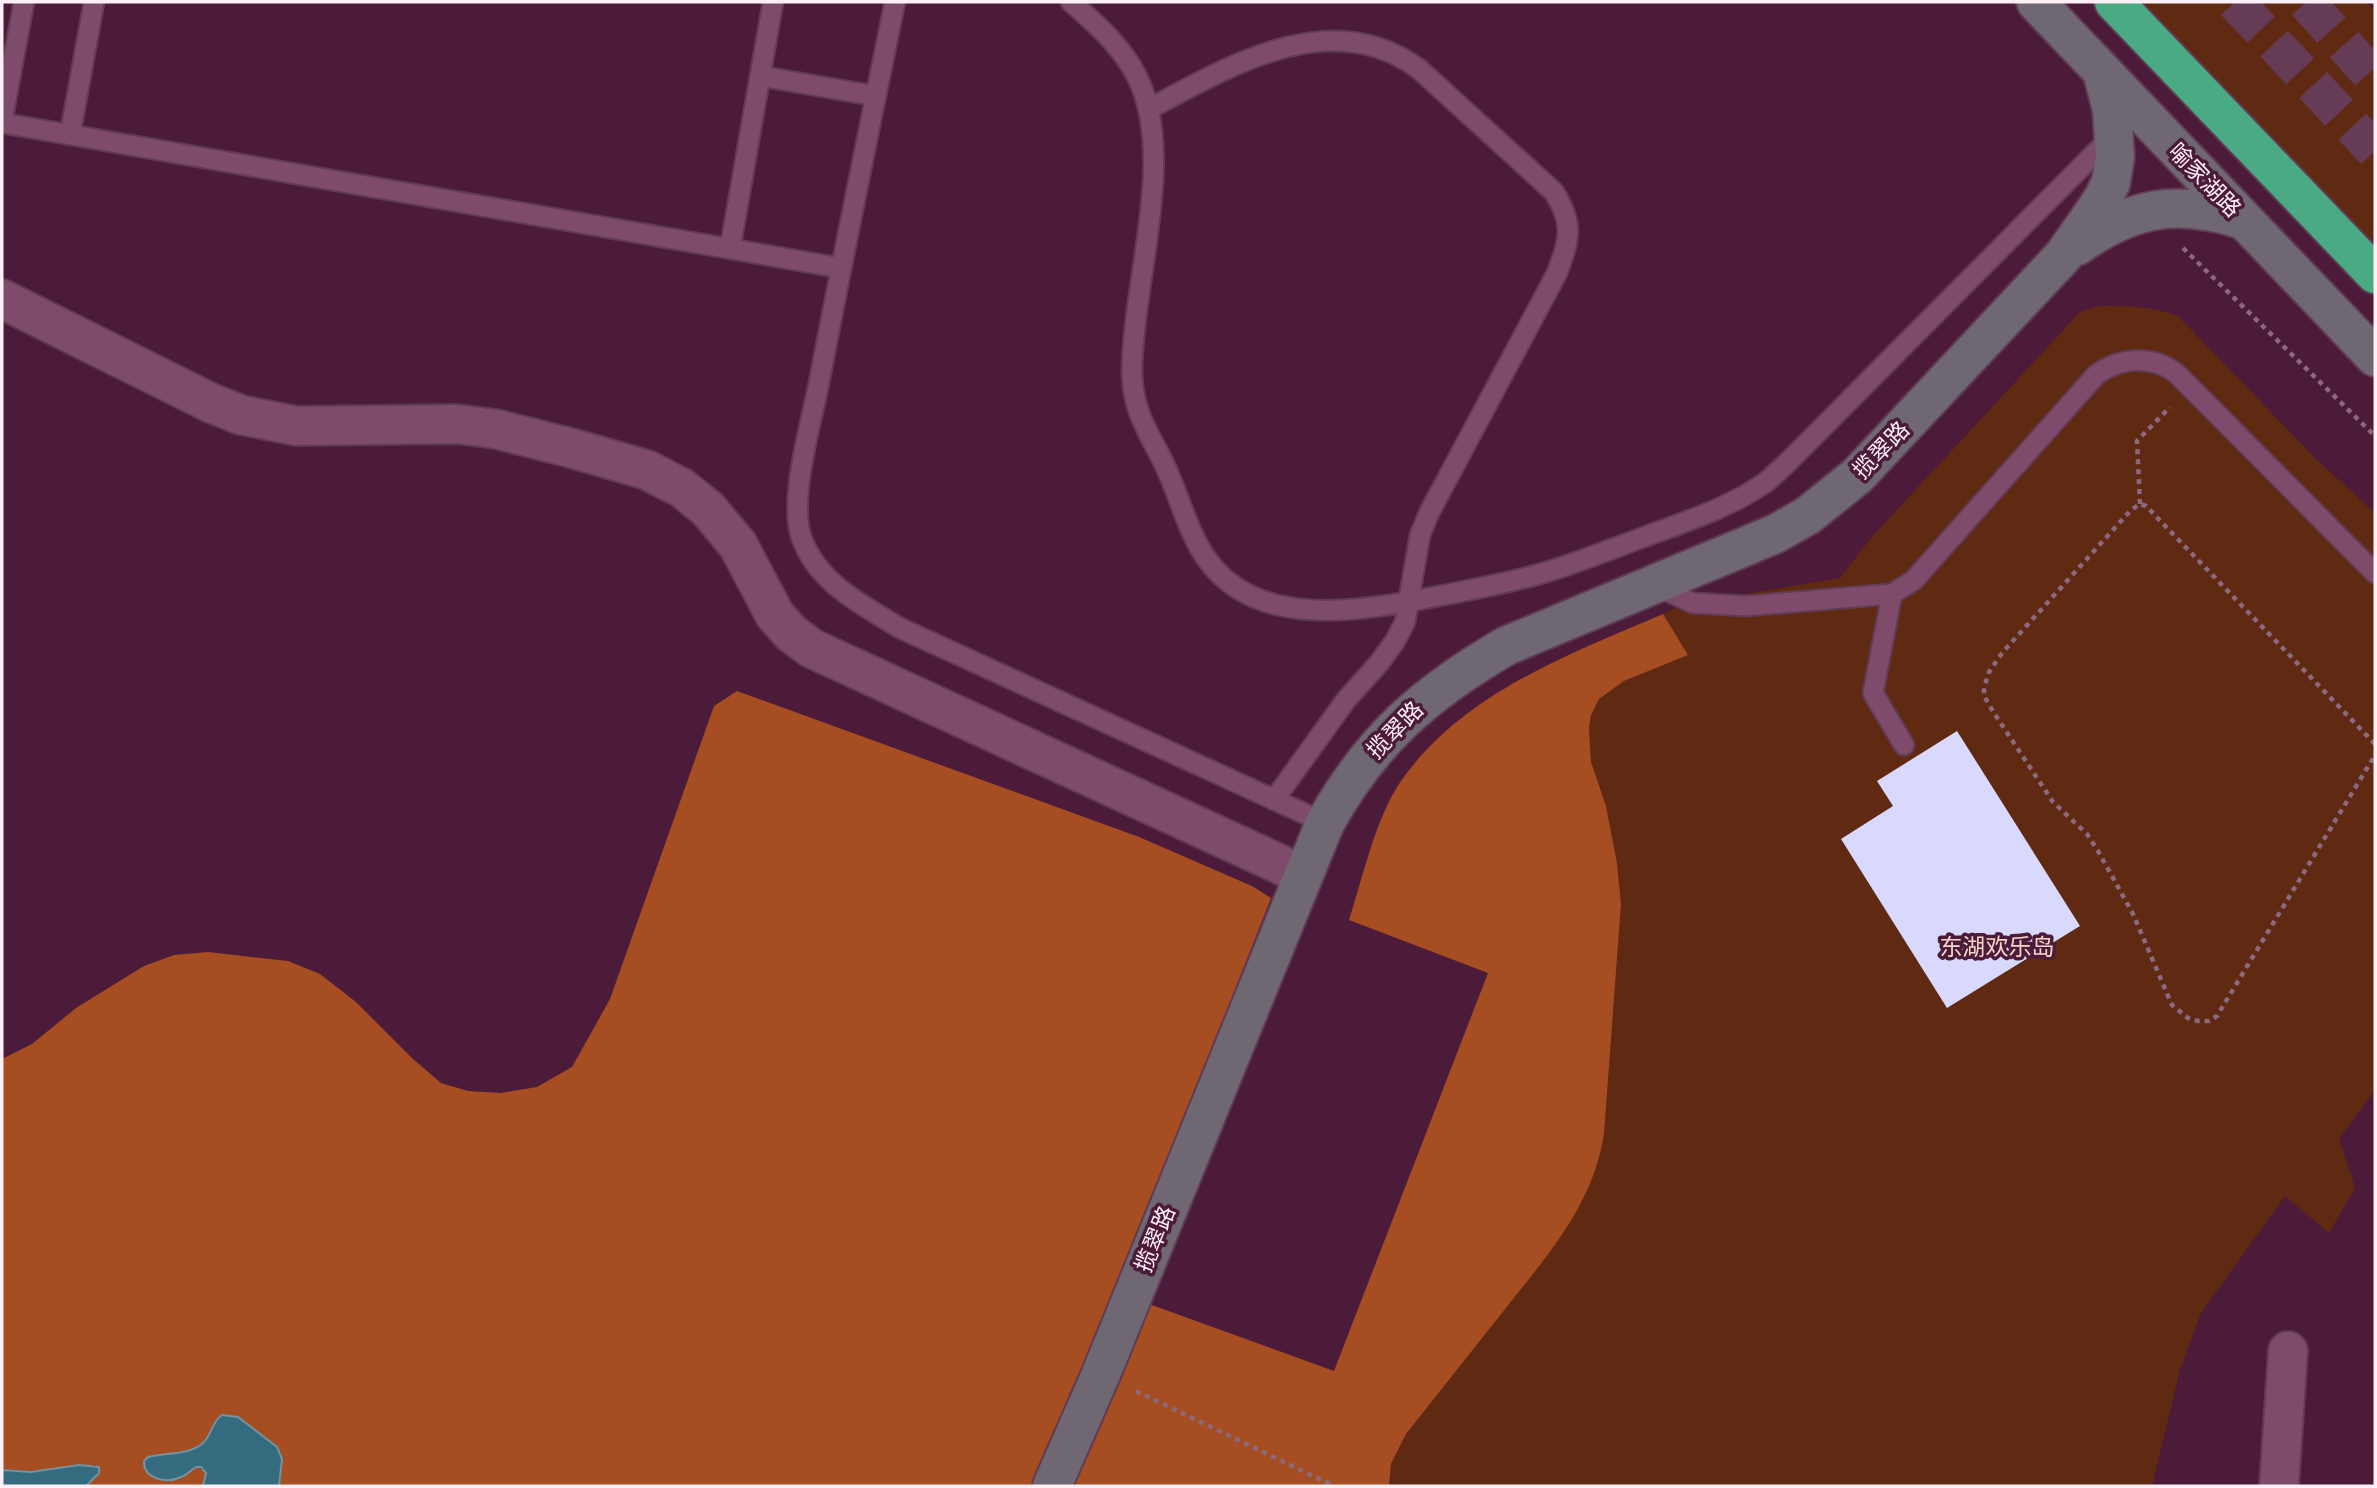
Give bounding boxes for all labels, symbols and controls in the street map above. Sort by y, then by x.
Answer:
street label: 喻家湖路 [2162,138,2246,224]
street label: 揽翠路 [1848,416,1916,485]
street label: 揽翠路 [1362,696,1430,765]
park label: 东湖欢乐岛 [1940,934,2055,962]
street label: 揽翠路 [1130,1202,1182,1277]

